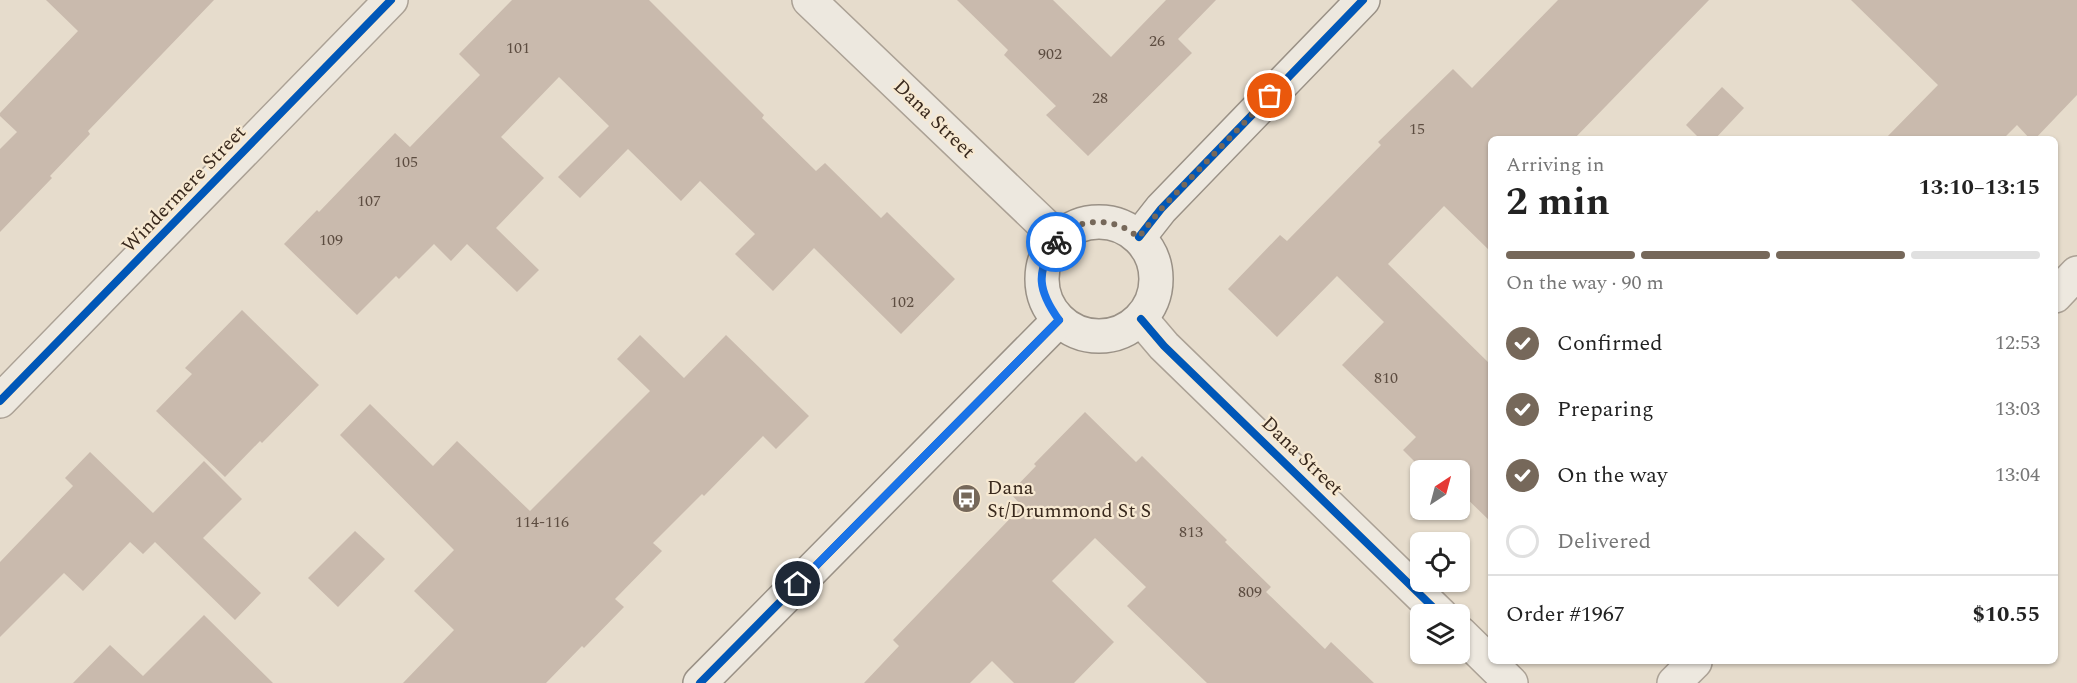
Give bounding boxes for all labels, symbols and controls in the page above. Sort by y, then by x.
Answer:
house number: 26 [1149,29,1165,53]
house number: 101 [506,36,530,60]
house number: 902 [1038,42,1062,66]
pin [1244,70,1295,121]
street label: Dana Street [886,72,982,166]
icon: bag [1253,79,1286,112]
house number: 28 [1092,86,1108,110]
house number: 15 [1409,117,1425,141]
street label: Windermere Street [115,118,253,260]
house number: 105 [394,150,418,174]
text: Arriving in [1506,150,1604,180]
text: 13:10–13:15 [1918,171,2040,204]
text: 2 min [1506,173,1610,232]
house number: 107 [357,189,381,213]
courier [1026,212,1086,272]
icon: bike [1040,226,1073,259]
house number: 109 [319,228,343,252]
text: On the way · 90 m [1506,268,1664,298]
house number: 102 [890,290,914,314]
icon: check [1506,327,1539,360]
text: Confirmed [1557,327,1663,360]
text: 12:53 [1995,328,2040,358]
house number: 810 [1374,366,1398,390]
icon: check [1506,393,1539,426]
text: Preparing [1557,393,1654,426]
text: 13:03 [1995,394,2040,424]
street label: Dana Street [1254,409,1350,503]
icon: check [1506,459,1539,492]
text: On the way [1557,459,1668,492]
north arrow [1410,460,1470,520]
map controls [1410,460,1470,664]
text: 13:04 [1995,460,2040,490]
place label: Dana St/Drummond St S [987,473,1151,526]
bus stop icon: Dana St/Drummond St S [950,483,982,515]
house number: 114-116 [515,510,569,534]
house number: 813 [1179,520,1203,544]
text: Delivered [1557,525,1651,558]
button: locate [1410,532,1470,592]
pin [772,558,823,609]
icon: home [781,567,814,600]
house number: 809 [1238,580,1262,604]
text: Order #1967 [1506,598,1625,631]
text: $10.55 [1972,598,2040,631]
button: layers [1410,604,1470,664]

